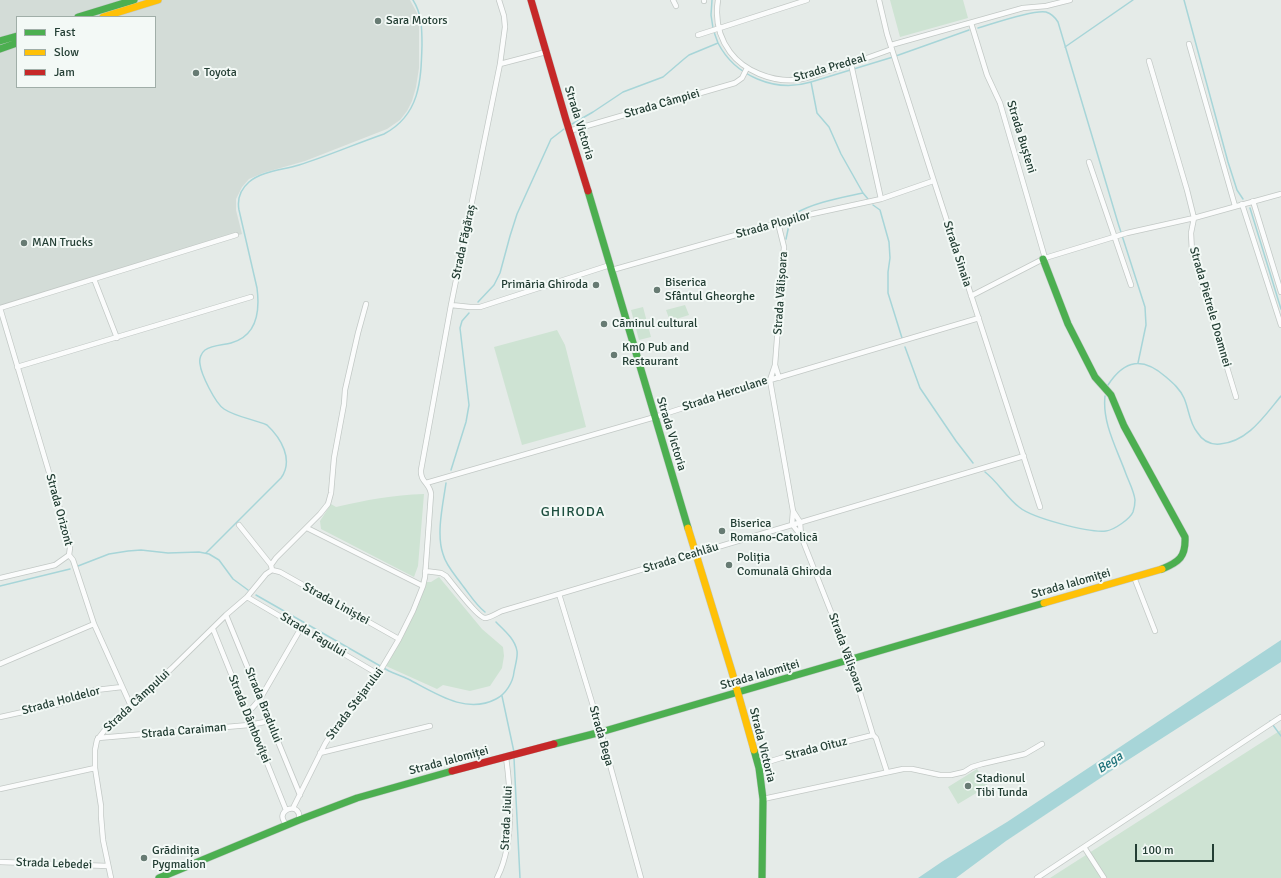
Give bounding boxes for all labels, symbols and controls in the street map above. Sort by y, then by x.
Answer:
place label: Sara Motors [386,14,448,28]
legend [16,16,156,88]
marker: Sara Motors [373,16,383,26]
text: Fast [54,25,75,40]
text: Slow [54,45,79,60]
street label: Strada Predeal [792,51,868,85]
text: Jam [54,65,75,80]
place label: Toyota [204,66,237,80]
marker: Toyota [191,68,201,78]
street label: Strada Victoria [561,84,597,162]
street label: Strada Câmpiei [623,86,701,122]
street label: Strada Bușteni [1003,99,1039,175]
street label: Strada Făgăraș [449,203,479,281]
street label: Strada Plopilor [734,208,812,242]
street label: Strada Sinaia [940,219,974,289]
place label: MAN Trucks [32,236,93,250]
marker: MAN Trucks [19,238,29,248]
street label: Strada Pietrele Doamnei [1186,245,1234,369]
street label: Strada Vălișoara [771,251,791,335]
place label: Biserica Sfântul Gheorghe [665,276,755,304]
place label: Primăria Ghiroda [501,278,588,292]
marker: Primăria Ghiroda [591,280,601,290]
marker: Biserica Sfântul Gheorghe [652,285,662,295]
place label: Căminul cultural [612,317,698,331]
marker: Căminul cultural [599,319,609,329]
place label: Km0 Pub and Restaurant [622,341,689,369]
marker: Km0 Pub and Restaurant [609,350,619,360]
street label: Strada Herculane [680,373,770,415]
street label: Strada Victoria [653,395,689,473]
street label: Strada Orizont [42,472,76,548]
district label: GHIRODA [541,504,605,520]
place label: Biserica Romano-Catolică [730,517,818,545]
marker: Biserica Romano-Catolică [717,526,727,536]
street label: Strada Ceahlău [641,540,721,576]
place label: Poliția Comunală Ghiroda [737,551,832,579]
marker: Poliția Comunală Ghiroda [724,560,734,570]
street label: Strada Ialomiței [1030,566,1112,602]
street label: Strada Liniștei [300,580,372,628]
street label: Strada Fagului [277,610,349,660]
street label: Strada Vălișoara [825,611,867,695]
street label: Strada Ialomiței [719,657,801,693]
street label: Strada Bradului [241,665,285,745]
street label: Strada Stejarului [323,665,387,743]
street label: Strada Câmpului [101,667,173,735]
street label: Strada Dâmboviței [225,673,273,765]
street label: Strada Holdelor [20,684,102,718]
street label: Strada Bega [586,704,616,768]
street label: Strada Victoria [746,706,778,784]
street label: Strada Caraiman [141,720,227,742]
street label: Strada Oituz [783,734,849,764]
street label: Strada Ialomiței [408,743,490,779]
water label: Bega [1094,749,1126,777]
place label: Stadionul Tibi Tunda [976,772,1028,800]
marker: Stadionul Tibi Tunda [963,781,973,791]
street label: Strada Jiului [498,785,516,851]
scale bar [1137,836,1216,862]
text: 100 m [1142,843,1174,858]
place label: Grădinița Pygmalion [152,844,206,872]
marker: Grădinița Pygmalion [139,853,149,863]
street label: Strada Lebedei [16,855,92,873]

